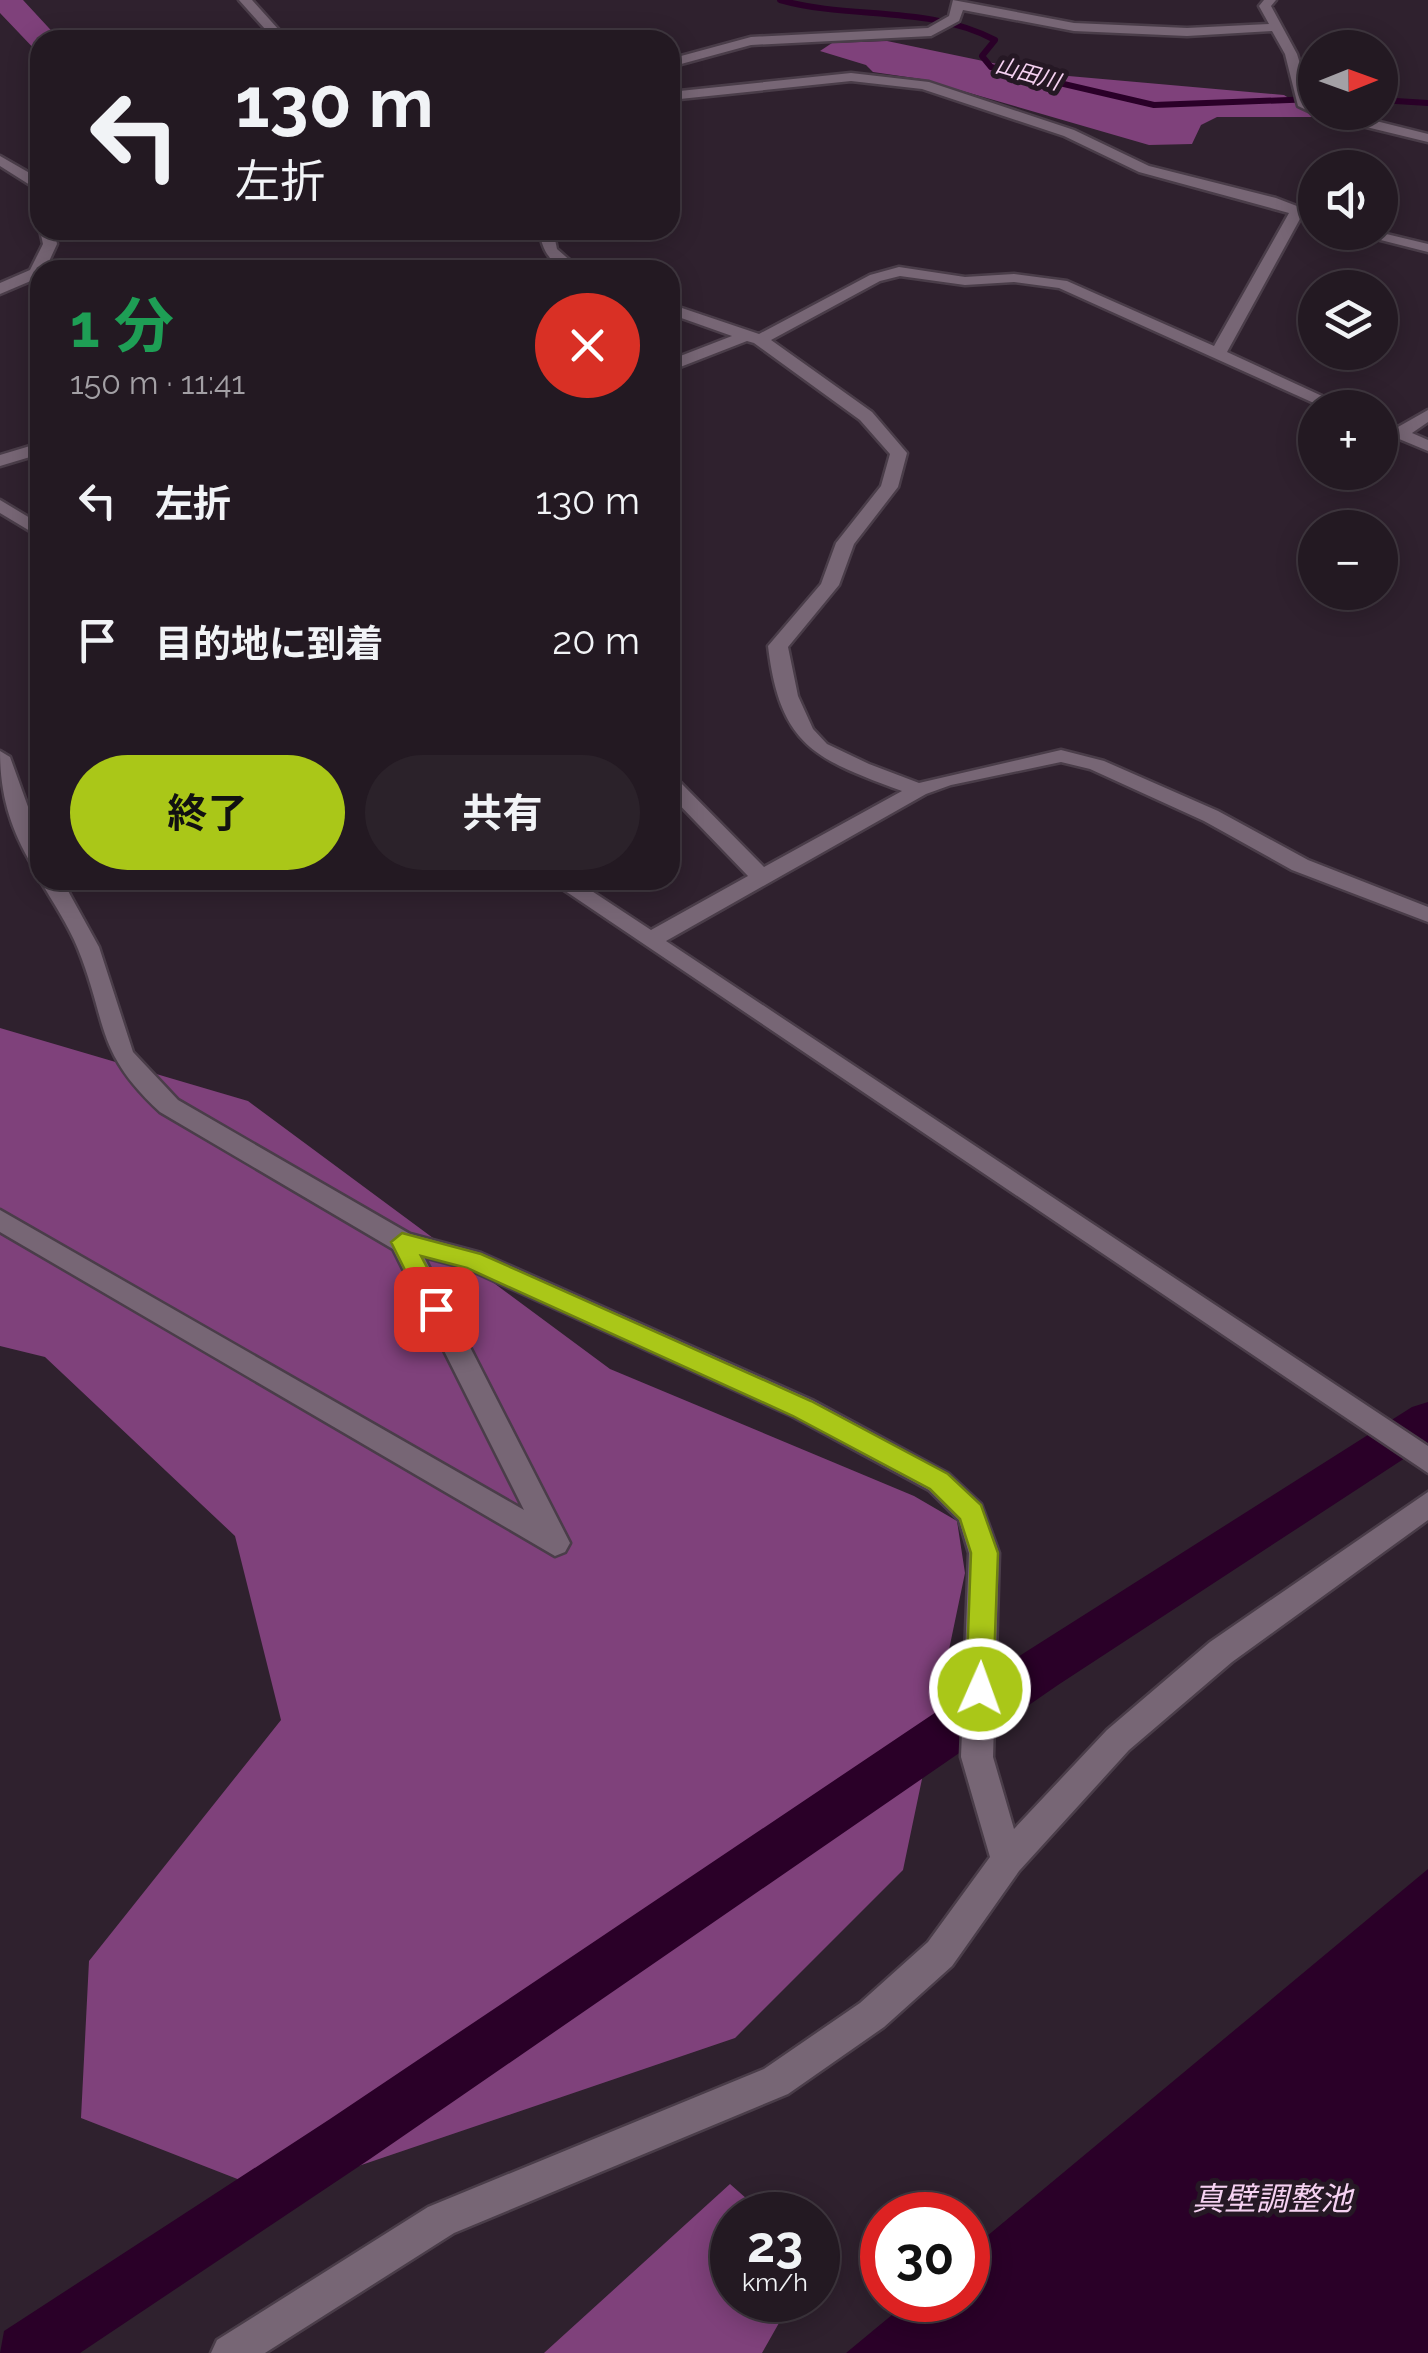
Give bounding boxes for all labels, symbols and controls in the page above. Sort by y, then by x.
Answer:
north arrow [1298,30,1398,130]
map controls [1298,30,1398,610]
water label: 山田川 [993,51,1065,95]
text: 130 m [235,61,434,143]
icon: left [70,70,200,200]
button: sound [1298,150,1398,250]
text: 左折 [235,155,325,208]
button: layers [1298,270,1398,370]
text: 1 分 [70,291,174,361]
button: close [535,293,640,398]
text: 150 m · 11:41 [70,364,245,401]
button: + [1298,390,1398,490]
icon: left [70,473,125,528]
text: 130 m [536,478,640,523]
text: 左折 [155,481,231,526]
button: − [1298,510,1398,610]
icon: arrive [70,613,125,668]
text: 20 m [552,618,640,663]
text: 目的地に到着 [155,621,383,666]
button: 終了 [70,755,345,870]
button: 共有 [365,755,640,870]
pin [394,1267,479,1352]
icon: arrive [409,1282,464,1337]
position arrow [928,1637,1032,1741]
water label: 真壁調整池 [1192,2180,1355,2217]
speed limit sign: 30 [860,2192,990,2322]
text: 23 [747,2215,803,2274]
text: km/h [742,2267,808,2297]

